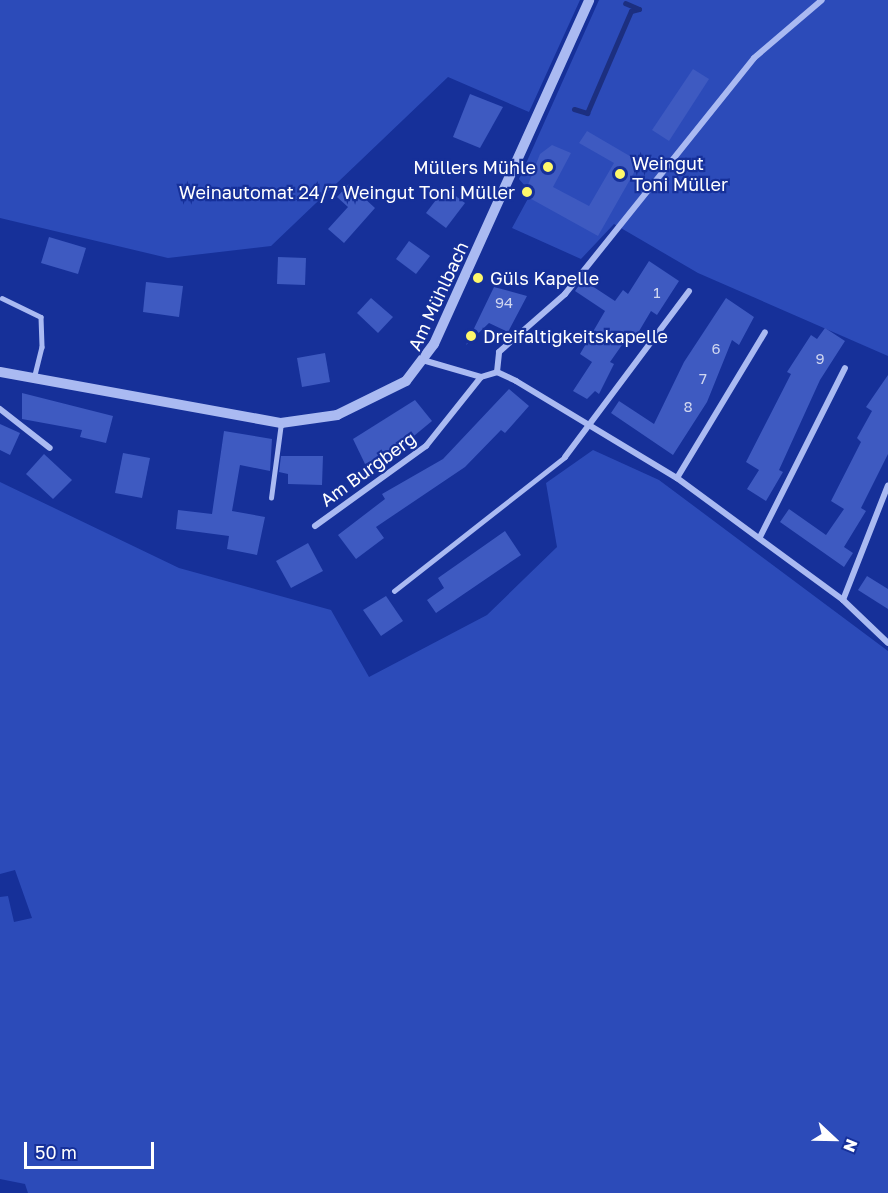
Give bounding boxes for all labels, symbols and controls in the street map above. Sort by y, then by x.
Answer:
place label: Weingut Toni Müller [632,153,728,195]
place label: Müllers Mühle [413,156,536,178]
marker: Müllers Mühle [541,160,555,174]
marker: Weingut Toni Müller [613,167,627,181]
place label: Weinautomat 24/7 Weingut Toni Müller [179,181,515,203]
marker: Weinautomat 24/7 Weingut Toni Müller [520,185,534,199]
street label: Am Mühlbach [403,238,473,354]
place label: Güls Kapelle [490,267,599,289]
marker: Güls Kapelle [471,271,485,285]
house number: 1 [653,284,661,302]
house number: 94 [495,294,513,312]
place label: Dreifaltigkeitskapelle [483,325,668,347]
marker: Dreifaltigkeitskapelle [464,329,478,343]
house number: 6 [711,340,721,358]
house number: 9 [815,350,825,368]
house number: 7 [699,370,707,388]
house number: 8 [683,398,693,416]
street label: Am Burgberg [316,427,420,511]
north arrow [804,1109,864,1169]
scale bar [27,1130,158,1168]
text: N [839,1136,862,1155]
text: 50 m [35,1141,77,1163]

